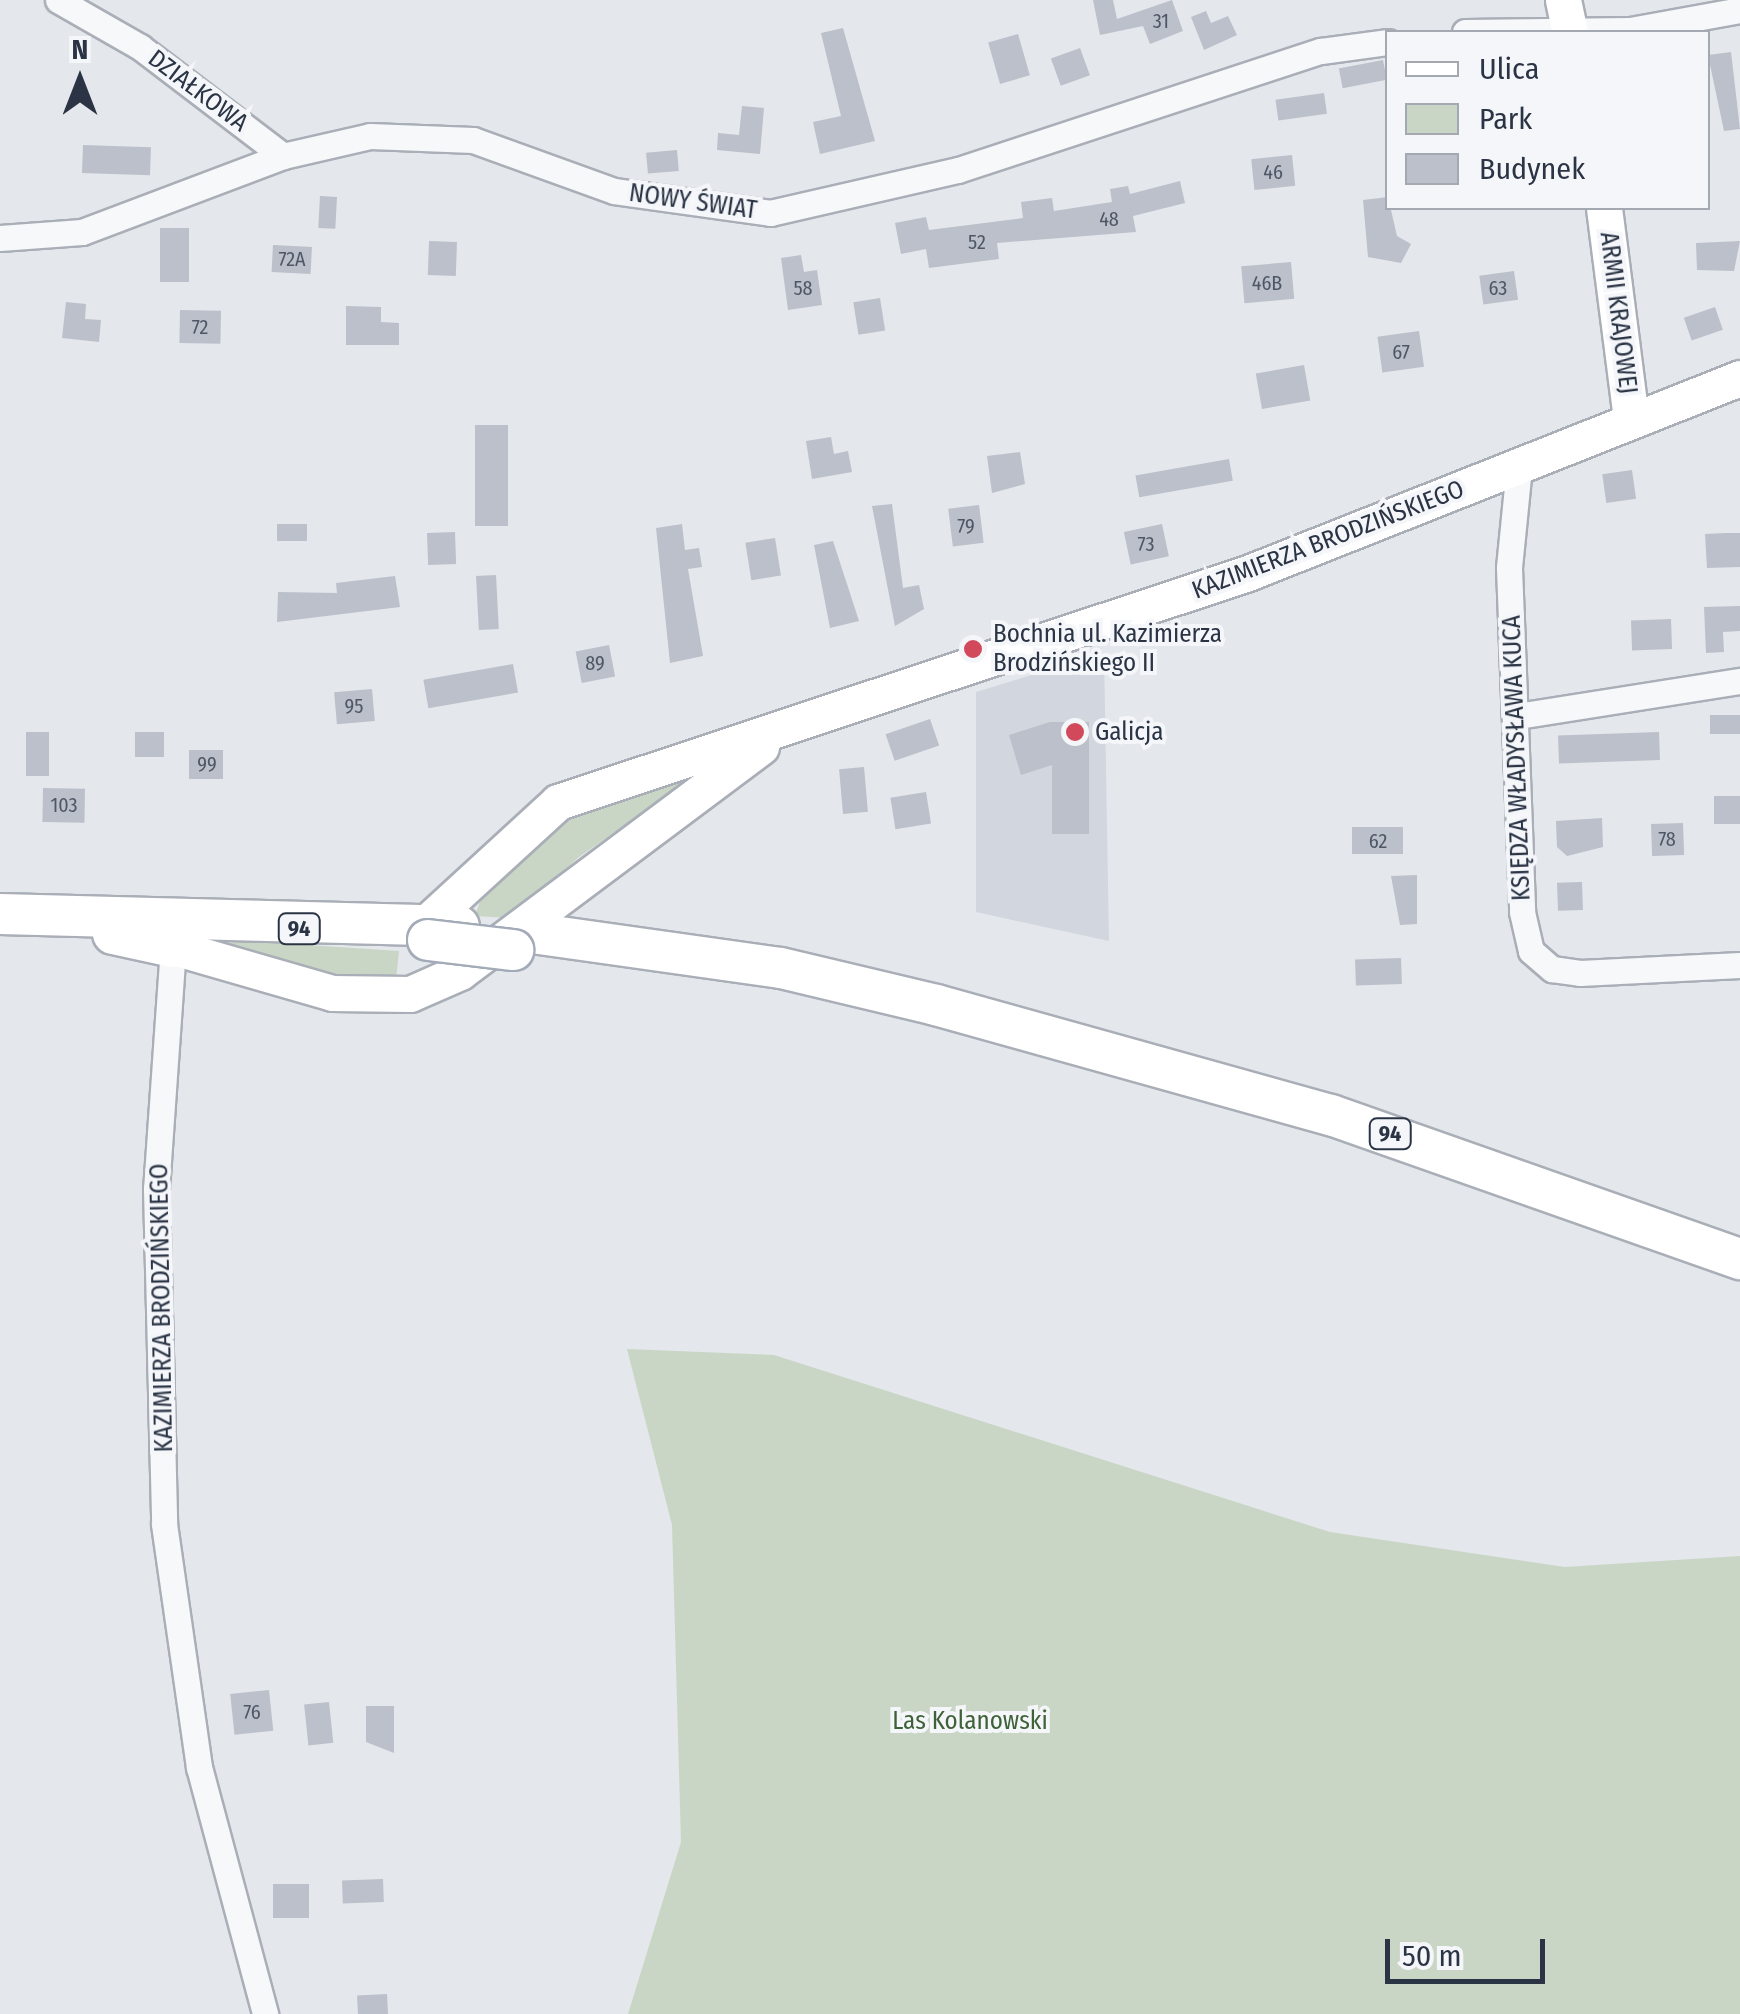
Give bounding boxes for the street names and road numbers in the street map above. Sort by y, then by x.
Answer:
street label: DZIAŁKOWA [142,44,254,138]
street label: NOWY ŚWIAT [627,178,759,226]
street label: ARMII KRAJOWEJ [1593,230,1643,396]
street label: KAZIMIERZA BRODZIŃSKIEGO [1188,474,1468,606]
street label: KSIĘDZA WŁADYSŁAWA KUCA [1497,615,1537,901]
road number: 94 [276,912,322,946]
road number: 94 [1368,1117,1412,1151]
street label: KAZIMIERZA BRODZIŃSKIEGO [144,1163,180,1453]

